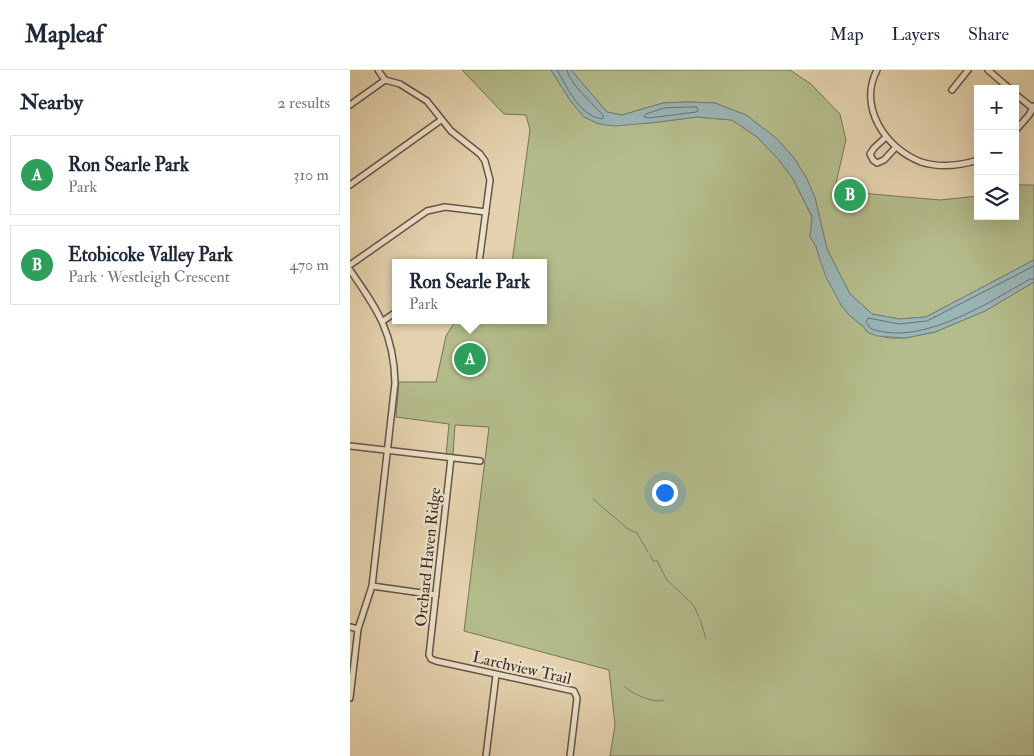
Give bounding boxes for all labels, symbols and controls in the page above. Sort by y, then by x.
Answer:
text: Mapleaf [25,19,104,50]
text: Map [830,23,864,46]
text: Layers [892,23,940,46]
text: Share [968,23,1009,46]
map controls [974,85,1019,220]
button: + [974,85,1019,130]
text: Nearby [20,89,83,116]
text: 2 results [277,93,330,113]
button: − [974,130,1019,175]
text: Ron Searle Park [68,153,189,177]
text: A [32,165,42,185]
text: 310 m [293,165,329,185]
button: layers [974,175,1019,220]
pin: B [834,176,866,214]
text: Park [68,177,97,197]
text: Etobicoke Valley Park [68,243,233,267]
text: B [32,255,42,275]
text: 470 m [289,255,329,275]
popup [392,259,547,324]
text: Park · Westleigh Crescent [68,267,230,287]
text: Ron Searle Park [409,270,530,294]
text: Park [409,294,438,314]
pin: A [454,340,486,378]
your location [652,480,678,506]
street label: Orchard Haven Ridge [411,486,445,628]
street label: Larchview Trail [471,647,573,689]

